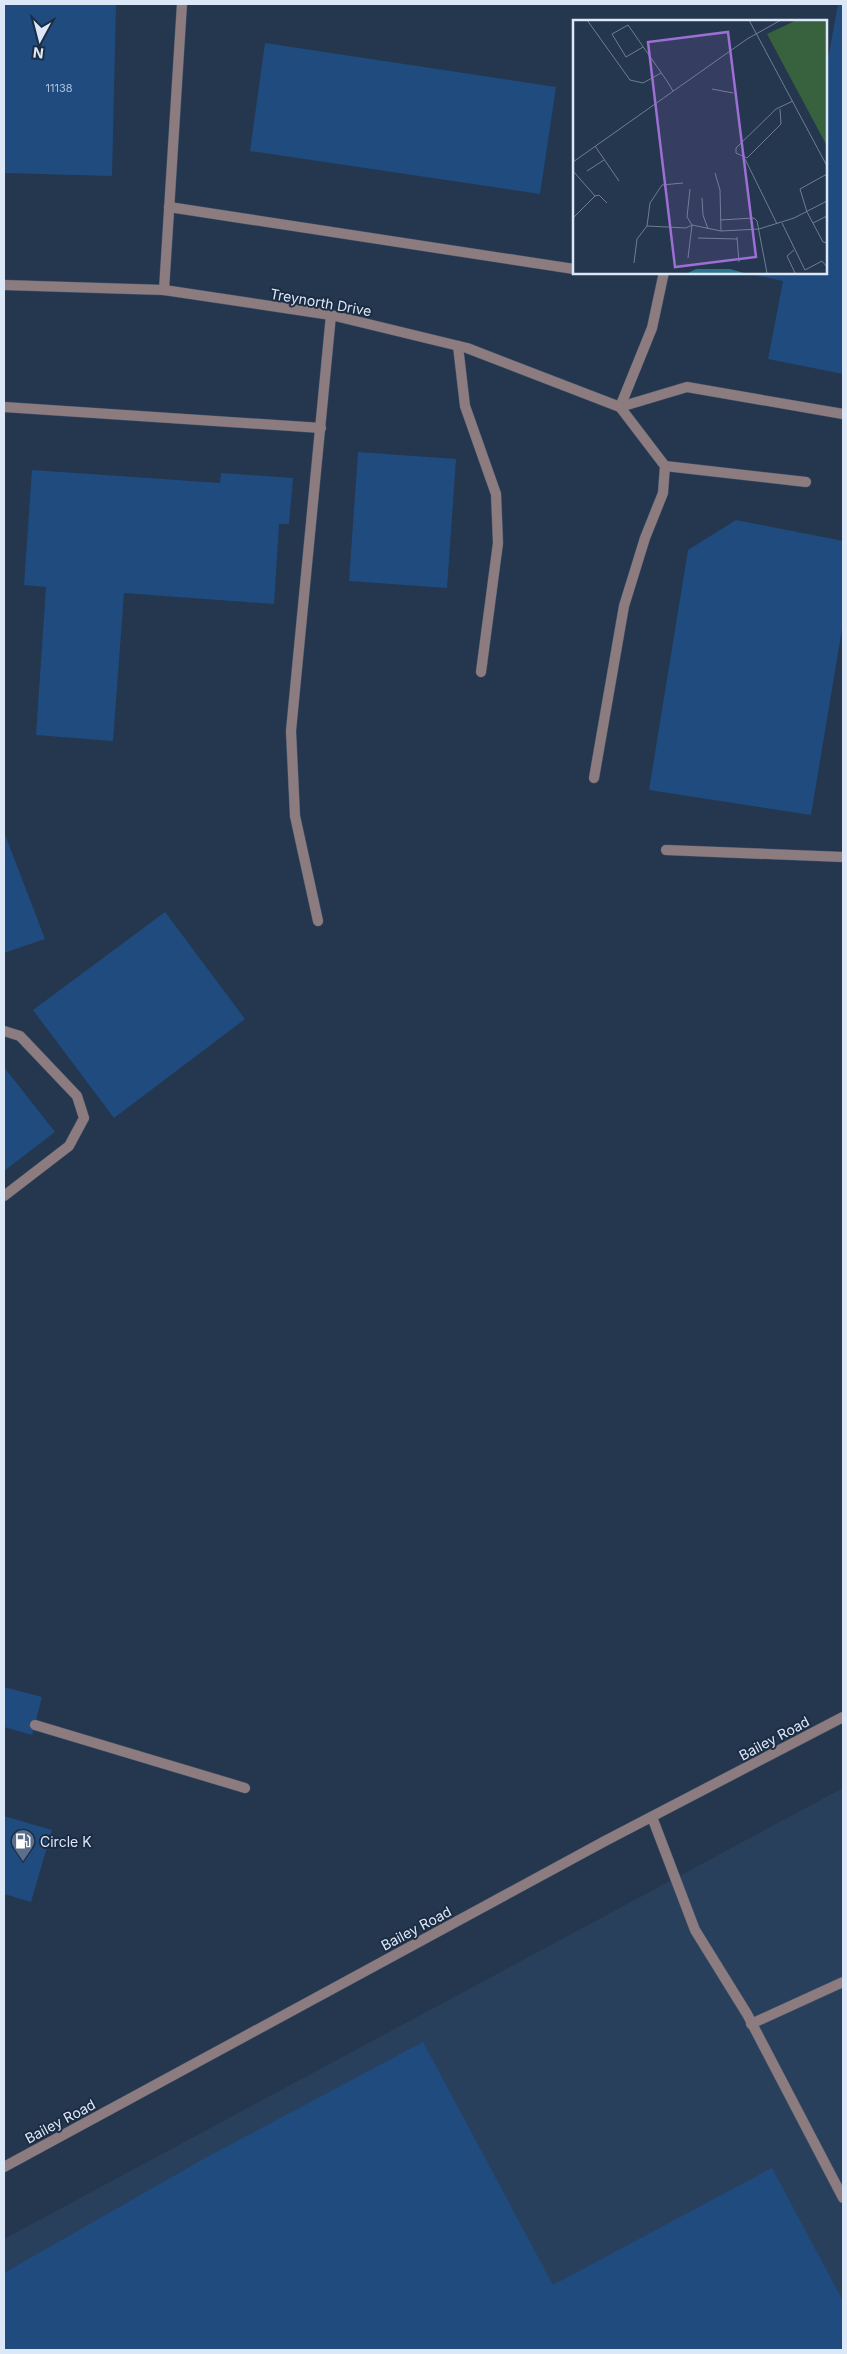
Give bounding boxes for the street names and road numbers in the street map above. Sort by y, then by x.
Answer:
street label: Treynorth Drive [269,285,373,319]
street label: Bailey Road [736,1712,812,1764]
street label: Bailey Road [378,1902,454,1954]
street label: Bailey Road [22,2095,98,2147]

